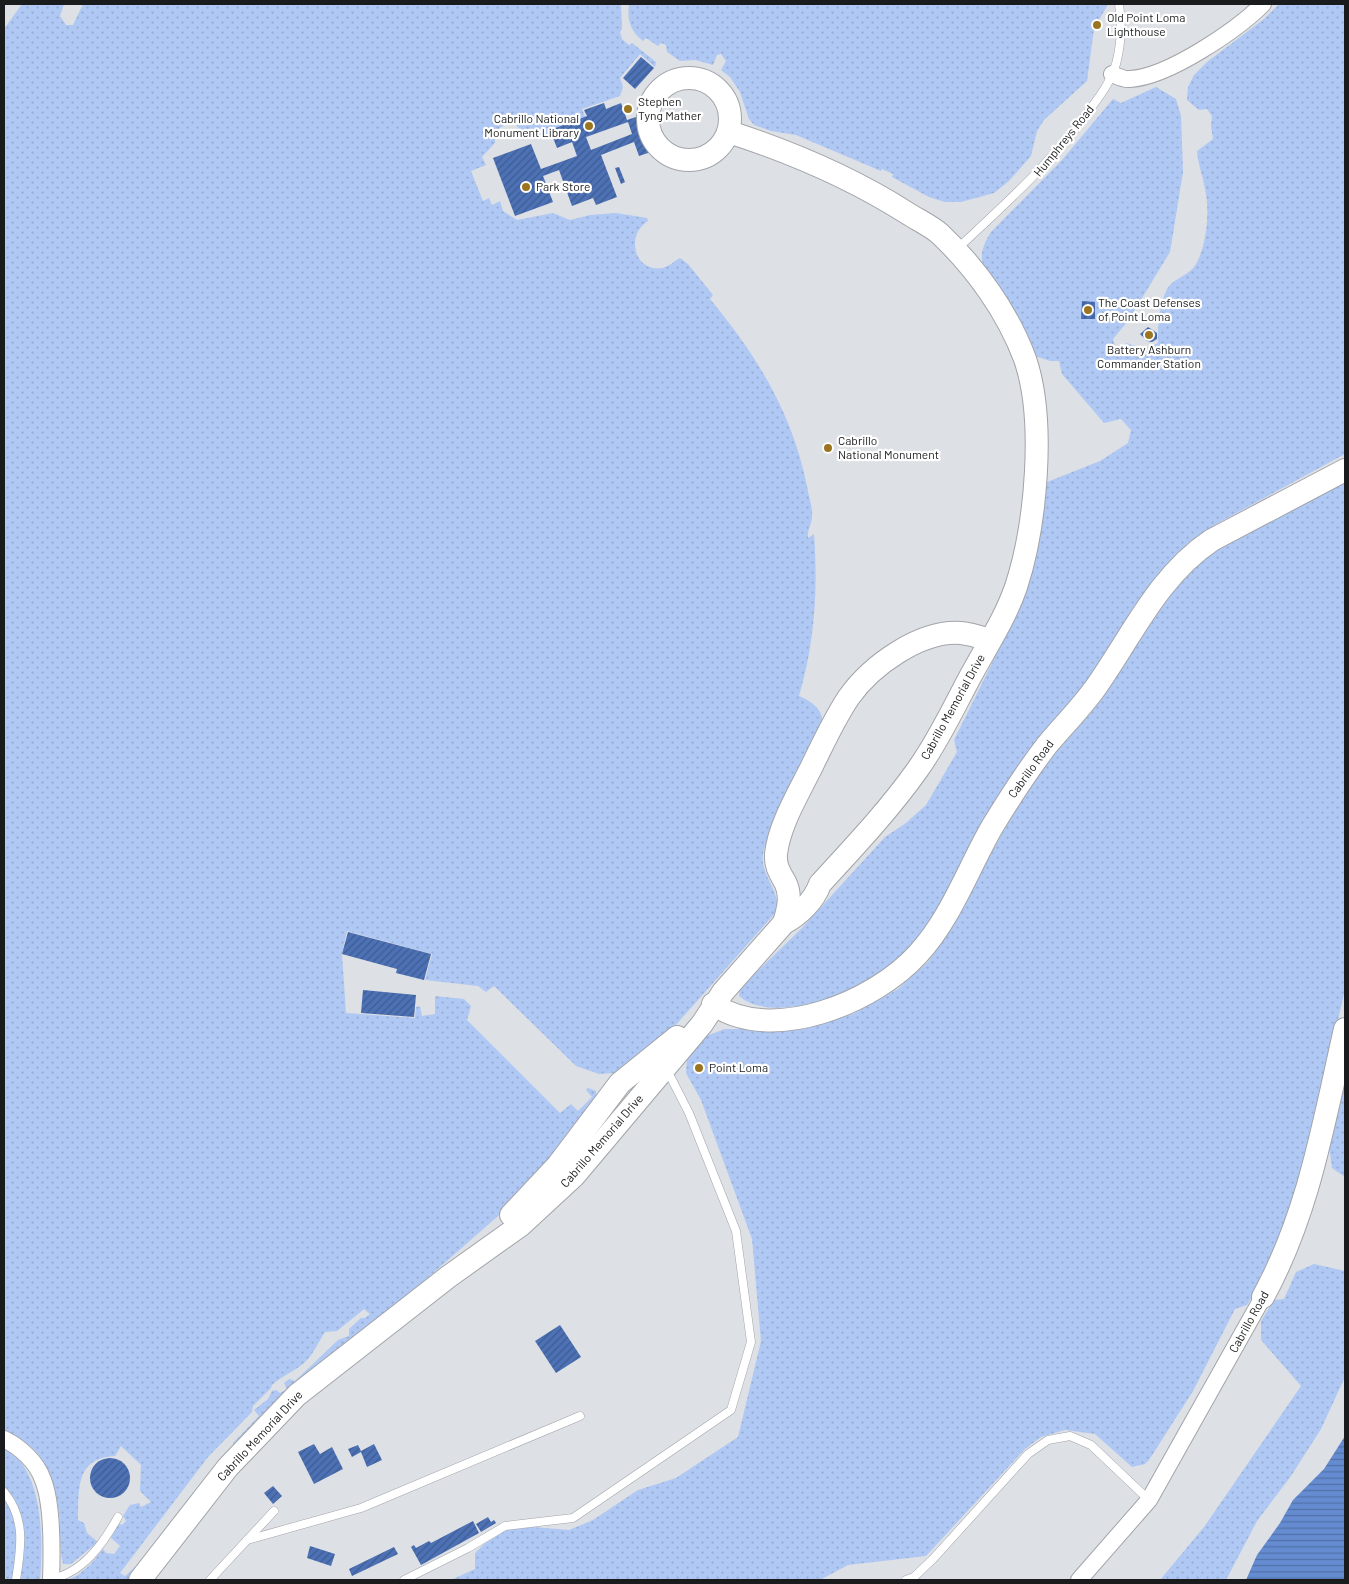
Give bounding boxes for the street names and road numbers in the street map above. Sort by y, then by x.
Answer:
street label: Humphreys Road [1030,102,1096,179]
street label: Cabrillo Memorial Drive [917,651,987,762]
street label: Cabrillo Road [1004,737,1056,800]
street label: Cabrillo Memorial Drive [557,1091,645,1190]
street label: Cabrillo Road [1225,1288,1271,1355]
street label: Cabrillo Memorial Drive [214,1387,305,1483]

